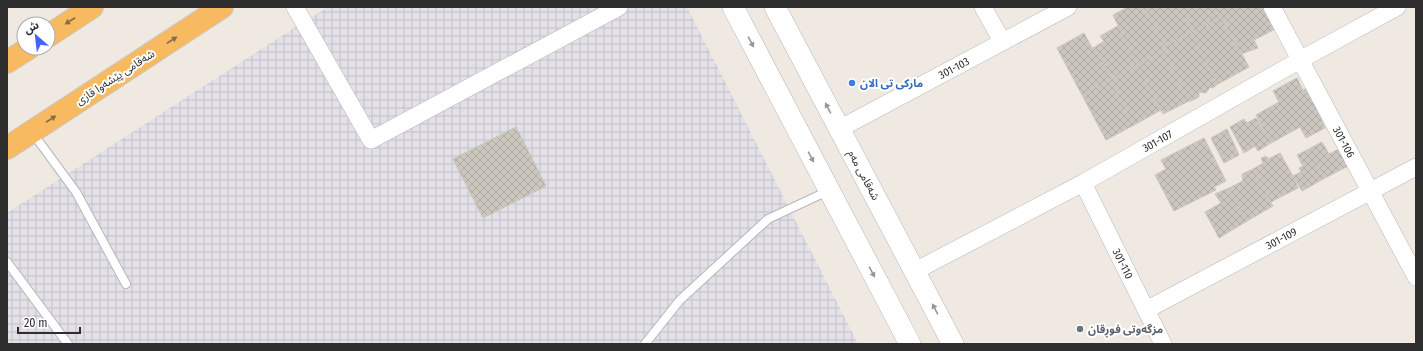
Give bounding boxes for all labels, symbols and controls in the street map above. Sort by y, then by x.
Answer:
north arrow [16,16,56,56]
text: ش [22,18,41,37]
one-way arrow [64,18,76,25]
one-way arrow [167,36,177,44]
one-way arrow [748,36,754,47]
street label: شەقامی پێشەوا قازی [73,47,158,109]
street label: 301-103 [936,55,972,82]
place label: مارکی تی الان [860,77,923,90]
marker: مارکی تی الان [847,78,857,88]
one-way arrow [825,102,832,114]
one-way arrow [46,115,56,123]
street label: 301-106 [1330,124,1357,161]
street label: 301-107 [1140,127,1175,155]
street label: شەقامی مەم [844,148,882,203]
one-way arrow [808,151,815,163]
street label: 301-109 [1264,225,1299,252]
street label: 301-110 [1110,247,1136,281]
one-way arrow [869,266,875,278]
one-way arrow [932,304,939,315]
scale bar [18,309,80,335]
text: 20 m [24,316,48,330]
place label: مزگەوتی فوڕقان [1088,323,1163,338]
marker: مزگەوتی فوڕقان [1075,324,1085,334]

